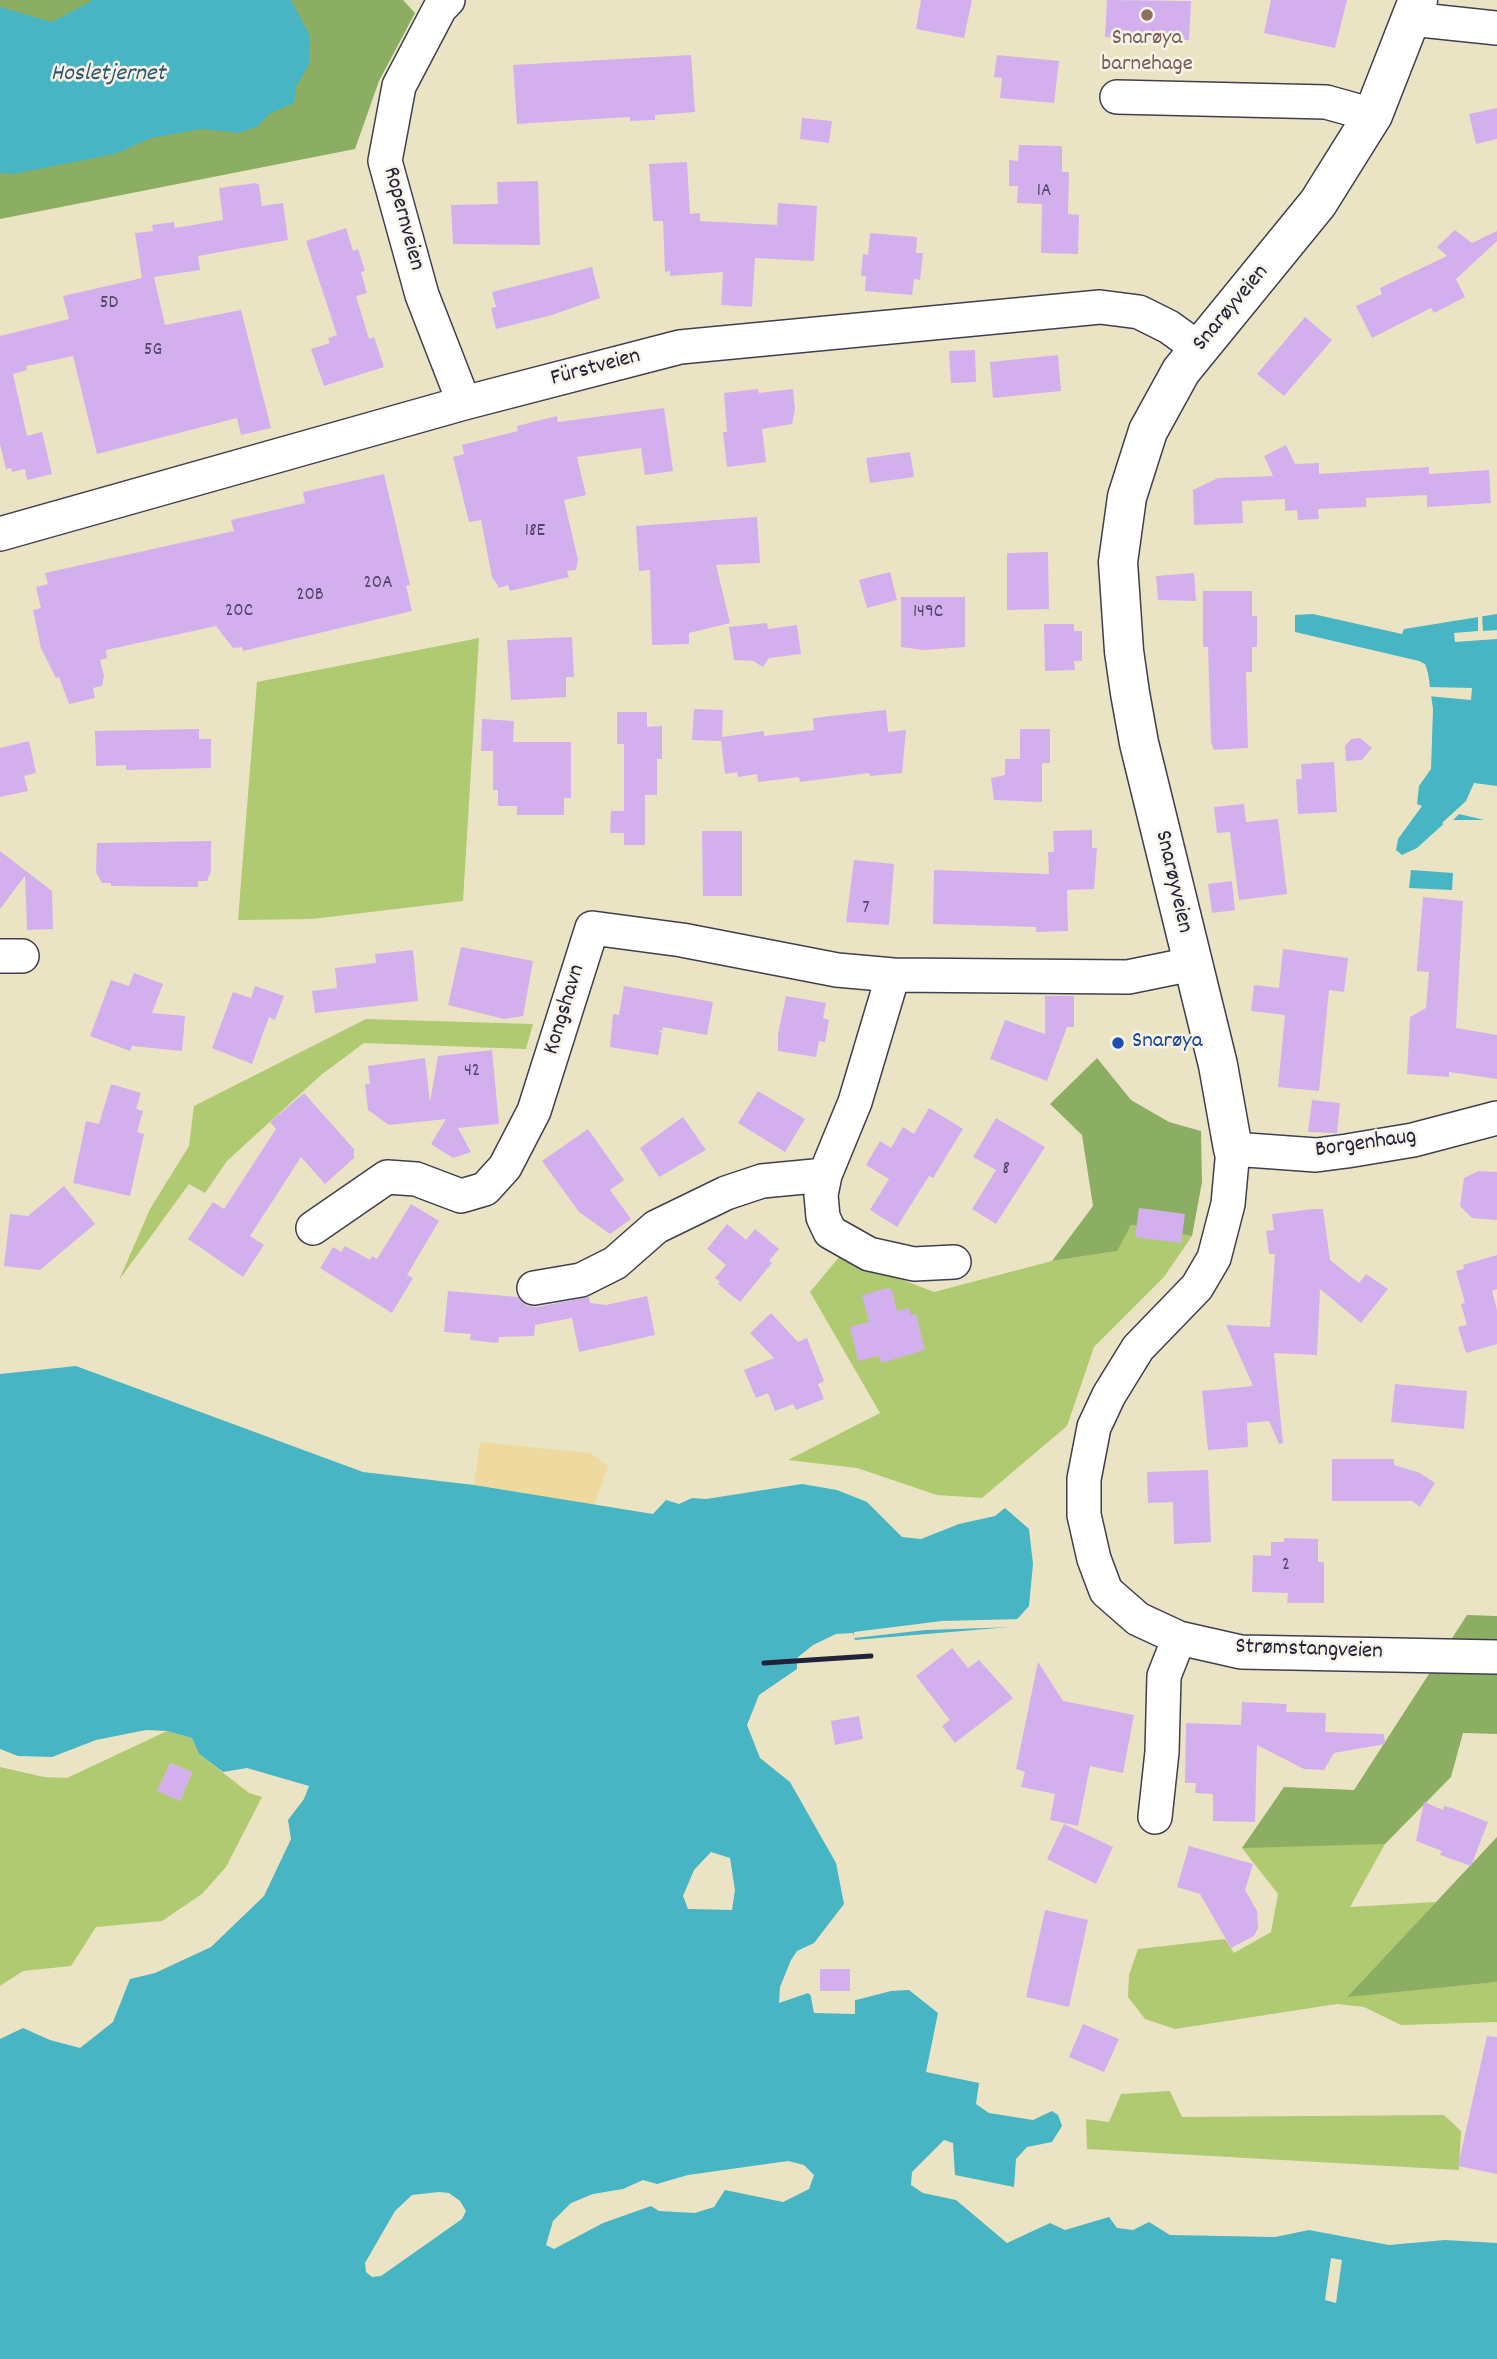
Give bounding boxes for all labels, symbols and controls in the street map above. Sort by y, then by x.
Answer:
marker: Snarøya barnehage [1139,7,1155,23]
place label: Snarøya barnehage [1101,26,1193,80]
water label: Hosletjernet [51,62,165,90]
street label: Ropernveien [375,164,429,274]
house number: 1A [1037,181,1051,203]
street label: Snarøyveien [1188,260,1276,358]
house number: 5D [100,293,118,315]
house number: 5G [144,340,162,362]
street label: Fürstveien [548,344,644,394]
house number: 18E [525,521,545,543]
house number: 20A [363,573,393,595]
house number: 20B [296,585,324,607]
house number: 20C [225,601,253,623]
house number: 149C [913,602,943,624]
street label: Snarøyveien [1147,828,1197,936]
house number: 7 [862,898,870,920]
street label: Kongshavn [539,962,593,1058]
place label: Snarøya [1132,1029,1202,1057]
marker: Snarøya [1110,1035,1126,1051]
house number: 42 [464,1061,480,1083]
street label: Borgenhaug [1314,1124,1418,1166]
house number: 8 [1002,1159,1010,1181]
house number: 2 [1282,1555,1290,1577]
street label: Strømstangveien [1235,1635,1383,1667]

